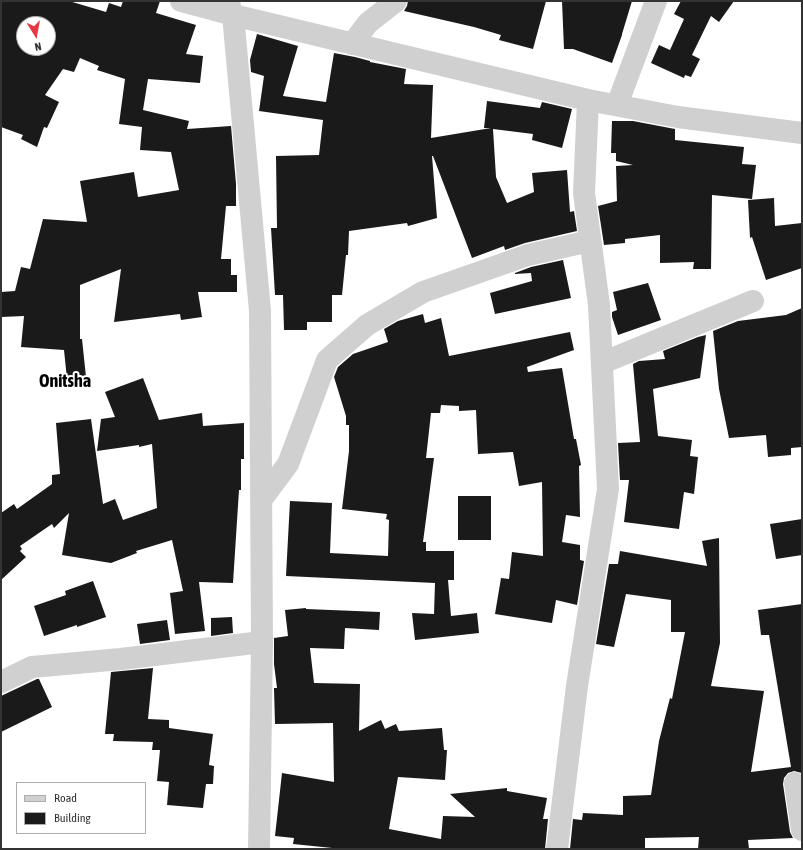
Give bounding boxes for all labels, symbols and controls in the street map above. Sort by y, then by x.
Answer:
north arrow [16,16,56,56]
text: N [34,40,42,53]
district label: Onitsha [39,370,91,392]
legend [16,782,146,834]
text: Road [54,791,77,805]
text: Building [54,811,91,825]

